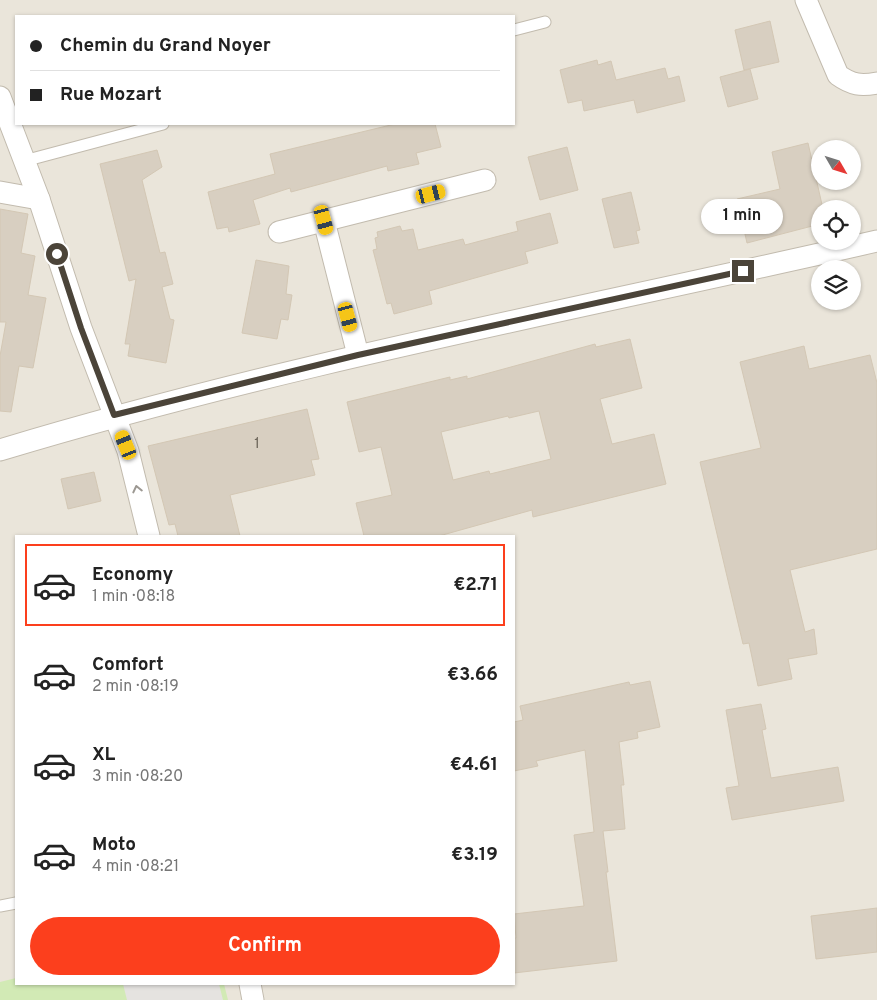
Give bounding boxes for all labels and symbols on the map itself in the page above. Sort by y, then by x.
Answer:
north arrow [811,140,861,190]
car [414,183,447,205]
callout: 1 min [702,198,784,234]
car [312,204,335,236]
route start [46,243,68,265]
route end [732,260,754,282]
car [336,301,359,333]
car [113,428,138,462]
house number: 1 [254,435,260,454]
one-way arrow [132,484,143,493]

